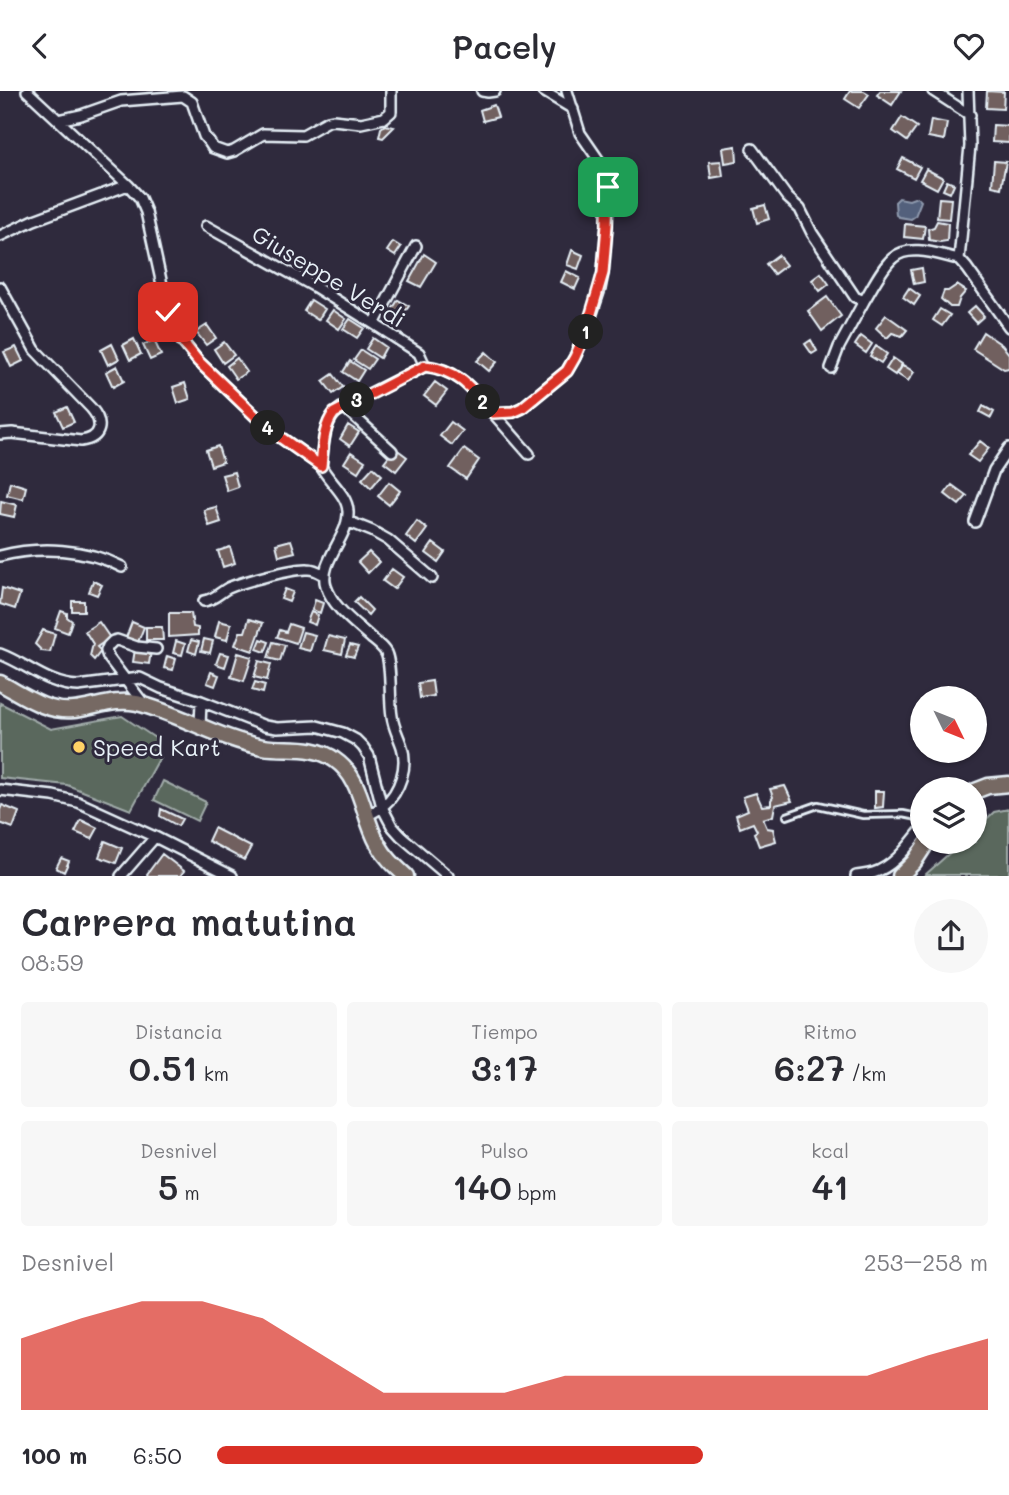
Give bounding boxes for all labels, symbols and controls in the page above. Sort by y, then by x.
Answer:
text: Pacely [452,25,557,67]
icon: back [21,27,59,65]
icon: heart [950,27,988,65]
pin [578,157,638,217]
icon: arrive [589,168,627,206]
street label: Giuseppe Verdi [247,218,411,334]
pin [138,282,198,342]
icon: check [149,293,187,331]
pin: 1 [568,315,604,349]
text: 1 [581,319,590,344]
pin: 3 [340,383,374,417]
pin: 2 [466,385,500,419]
text: 3 [351,387,362,412]
text: 2 [477,389,488,414]
pin: 4 [250,411,286,445]
text: 4 [261,415,274,440]
north arrow [910,686,987,763]
map controls [910,686,987,854]
place label: Speed Kart [93,732,221,762]
marker: Speed Kart [71,739,87,755]
button: layers [910,777,987,854]
text: Carrera matutina [21,896,357,946]
button: share [914,899,988,973]
text: 08:59 [21,947,83,977]
text: Distancia [135,1019,223,1044]
text: Tiempo [471,1019,538,1044]
text: Ritmo [804,1019,857,1044]
text: 0.51 [129,1044,198,1090]
text: 3:17 [471,1044,538,1090]
text: 6:27 [774,1044,845,1090]
text: km [198,1061,229,1086]
text: /km [845,1061,886,1086]
text: Desnivel [140,1138,217,1163]
text: Pulso [481,1138,528,1163]
text: kcal [811,1138,849,1163]
text: 5 [158,1163,178,1209]
text: 140 [452,1163,512,1209]
text: 41 [812,1163,849,1209]
text: m [178,1180,200,1205]
text: bpm [512,1180,557,1205]
text: Desnivel [21,1247,114,1277]
text: 253–258 m [864,1247,988,1277]
text: 100 m [21,1440,87,1470]
text: 6:50 [133,1440,182,1470]

